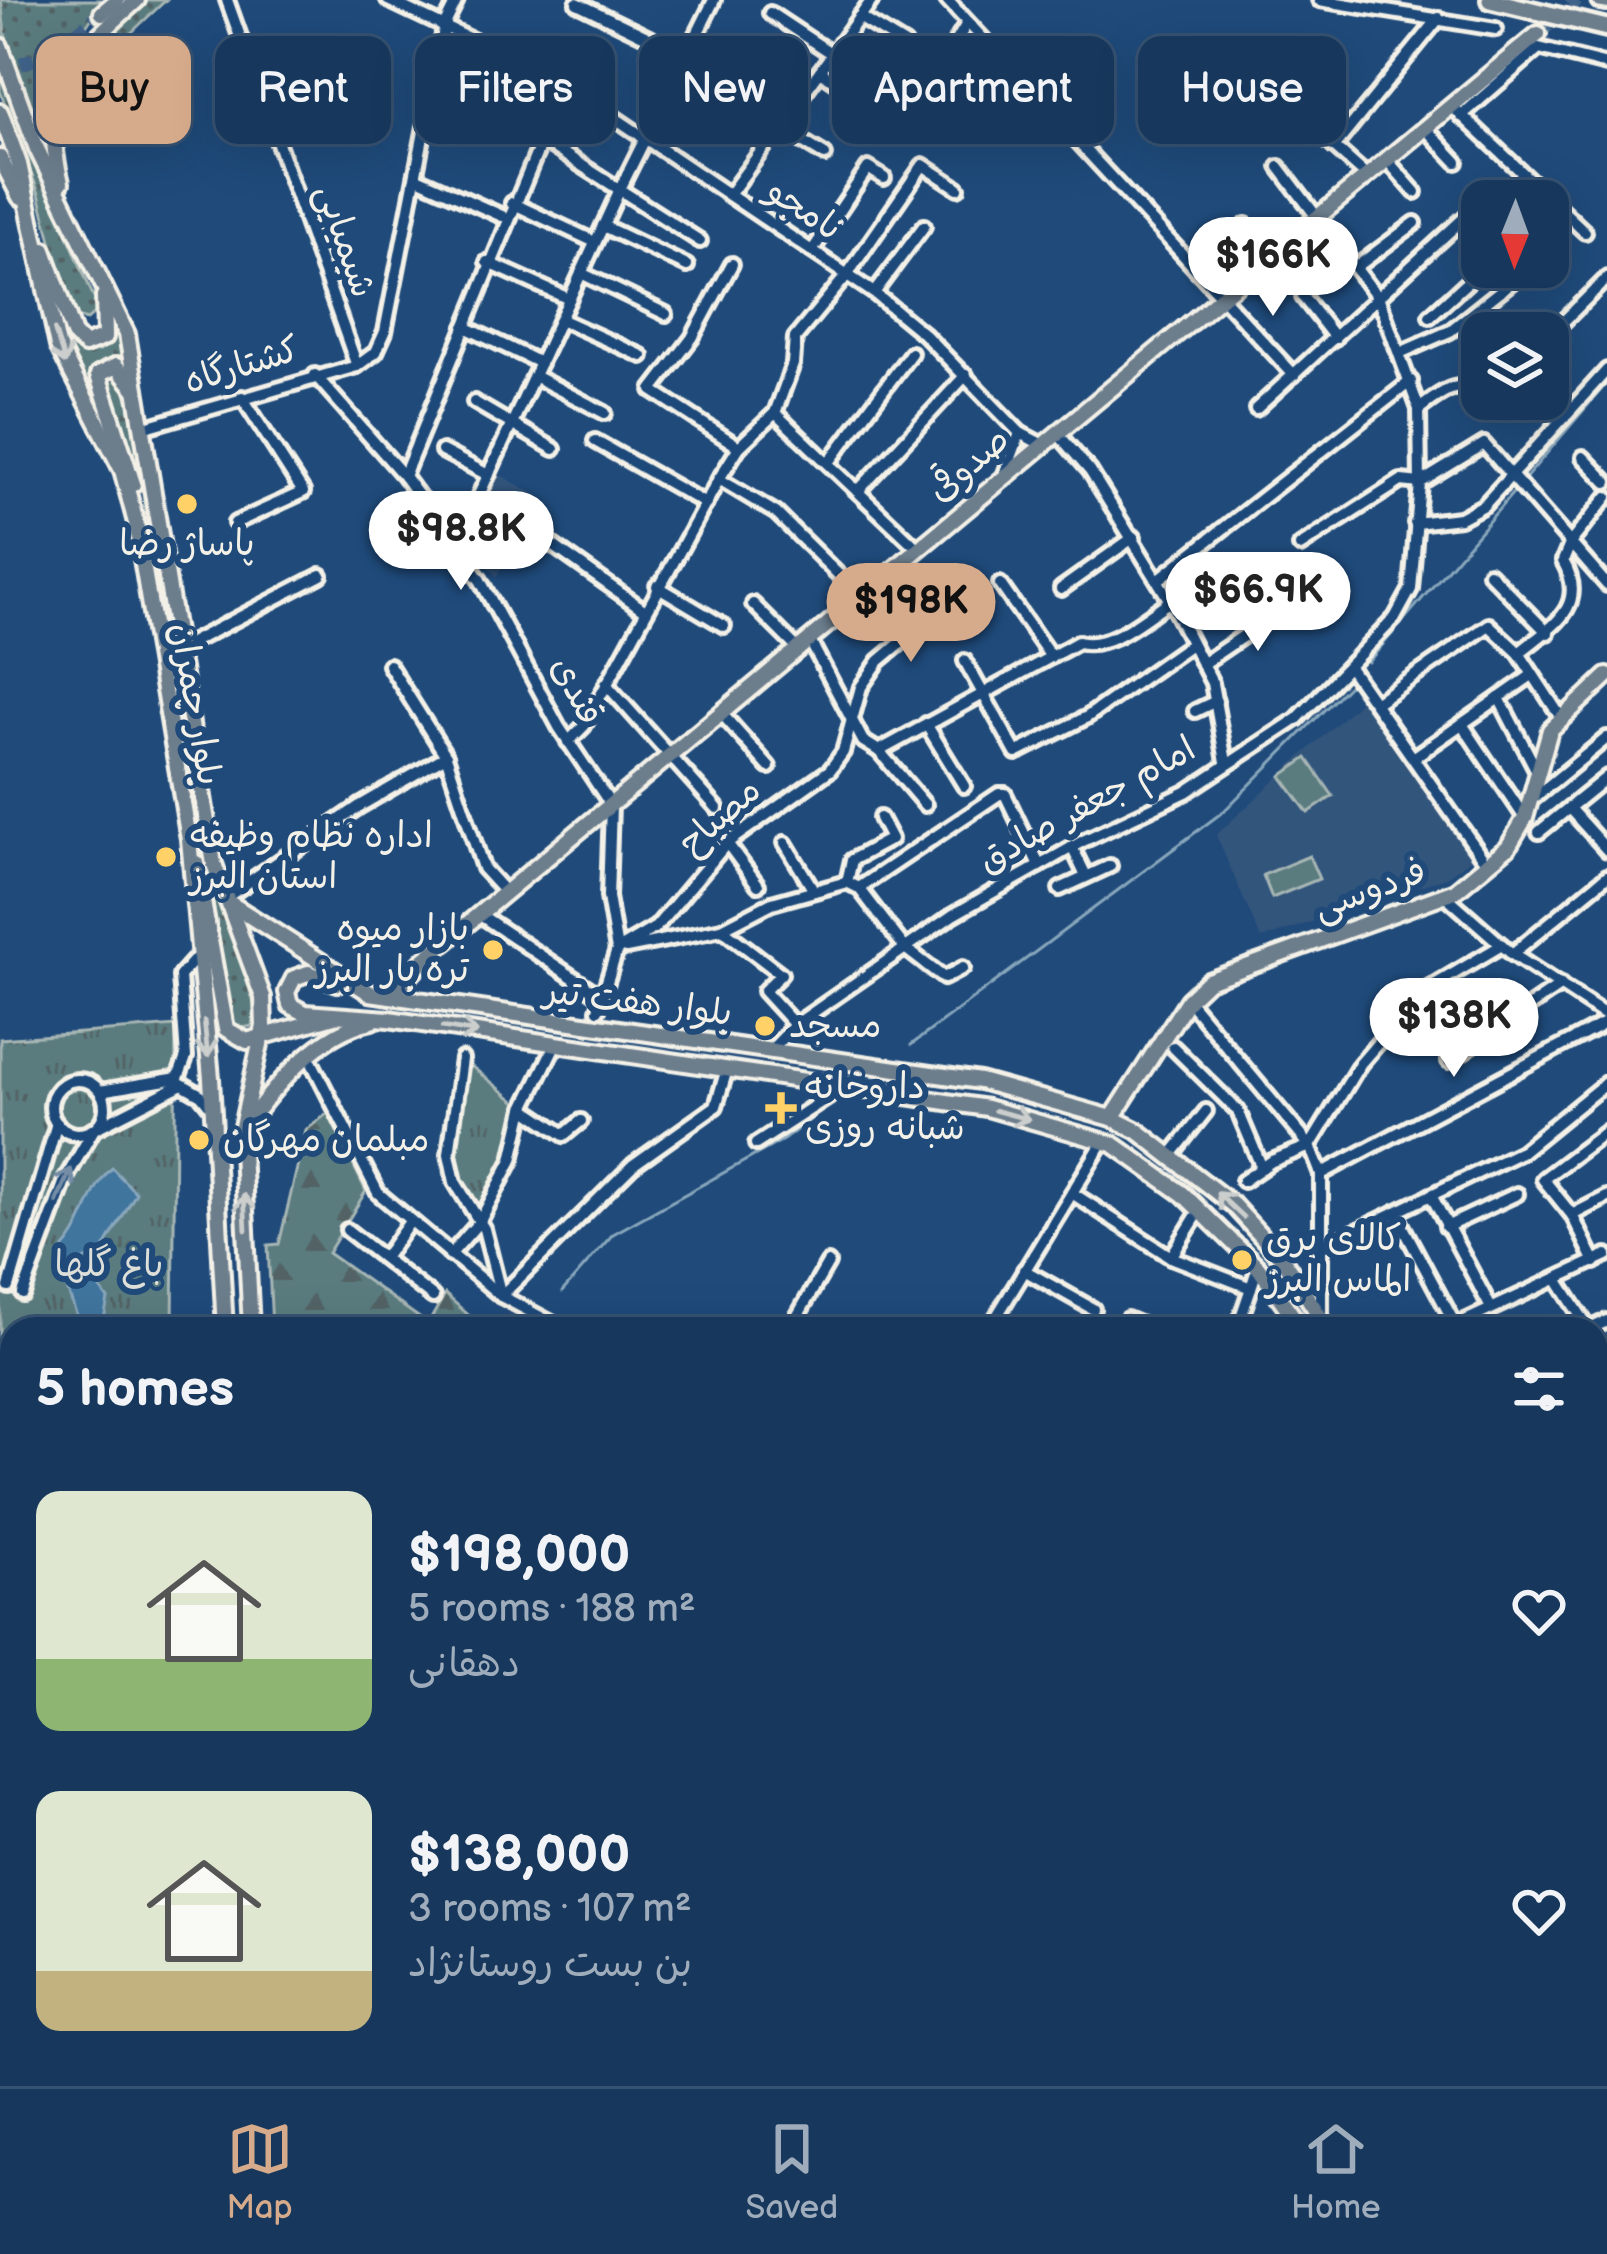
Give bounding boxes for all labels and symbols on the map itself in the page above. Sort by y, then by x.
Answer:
street label: نامجو [756,168,850,251]
street label: شیمیایی [306,179,384,303]
north arrow [1461,180,1569,288]
pin: $166K [1189,217,1357,319]
one-way arrow [51,327,73,365]
street label: کشتارگاه [179,327,305,404]
street label: صدوقی [917,416,1019,512]
marker: پاساژ رضا [174,491,200,517]
pin: $98.8K [363,491,559,593]
place label: پاساژ رضا [119,523,255,566]
pin: $66.9K [1160,552,1356,654]
pin: $198K [827,563,995,665]
street label: بلوار چمران [160,619,230,789]
street label: قندی [541,649,611,733]
street label: امام جعفر صادق [971,727,1205,886]
street label: مصباح [670,769,771,866]
place label: اداره نظام وظیفه استان البرز [187,815,433,899]
marker: اداره نظام وظیفه استان البرز [153,844,179,870]
street label: فردوسی [1308,850,1432,930]
place label: بازار میوه تره بار البرز [312,908,470,992]
marker: بازار میوه تره بار البرز [480,937,506,963]
street label: بلوار هفت تیر [538,970,735,1036]
pin: $138K [1370,978,1538,1080]
place label: مسجد [789,1005,881,1048]
marker: مسجد [752,1013,778,1039]
one-way arrow [196,1019,218,1058]
one-way arrow [440,1019,479,1042]
place label: داروخانه شبانه روزی [805,1066,965,1150]
marker: داروخانه شبانه روزی [768,1095,794,1121]
one-way arrow [992,1105,1030,1127]
place label: مبلمان مهرگان [223,1118,430,1162]
marker: مبلمان مهرگان [186,1127,212,1153]
one-way arrow [55,1168,77,1204]
one-way arrow [1216,1191,1246,1219]
one-way arrow [233,1193,256,1232]
place label: کالای برق الماس البرز [1263,1218,1411,1302]
park label: باغ گلها [55,1243,163,1289]
marker: کالای برق الماس البرز [1229,1247,1255,1273]

